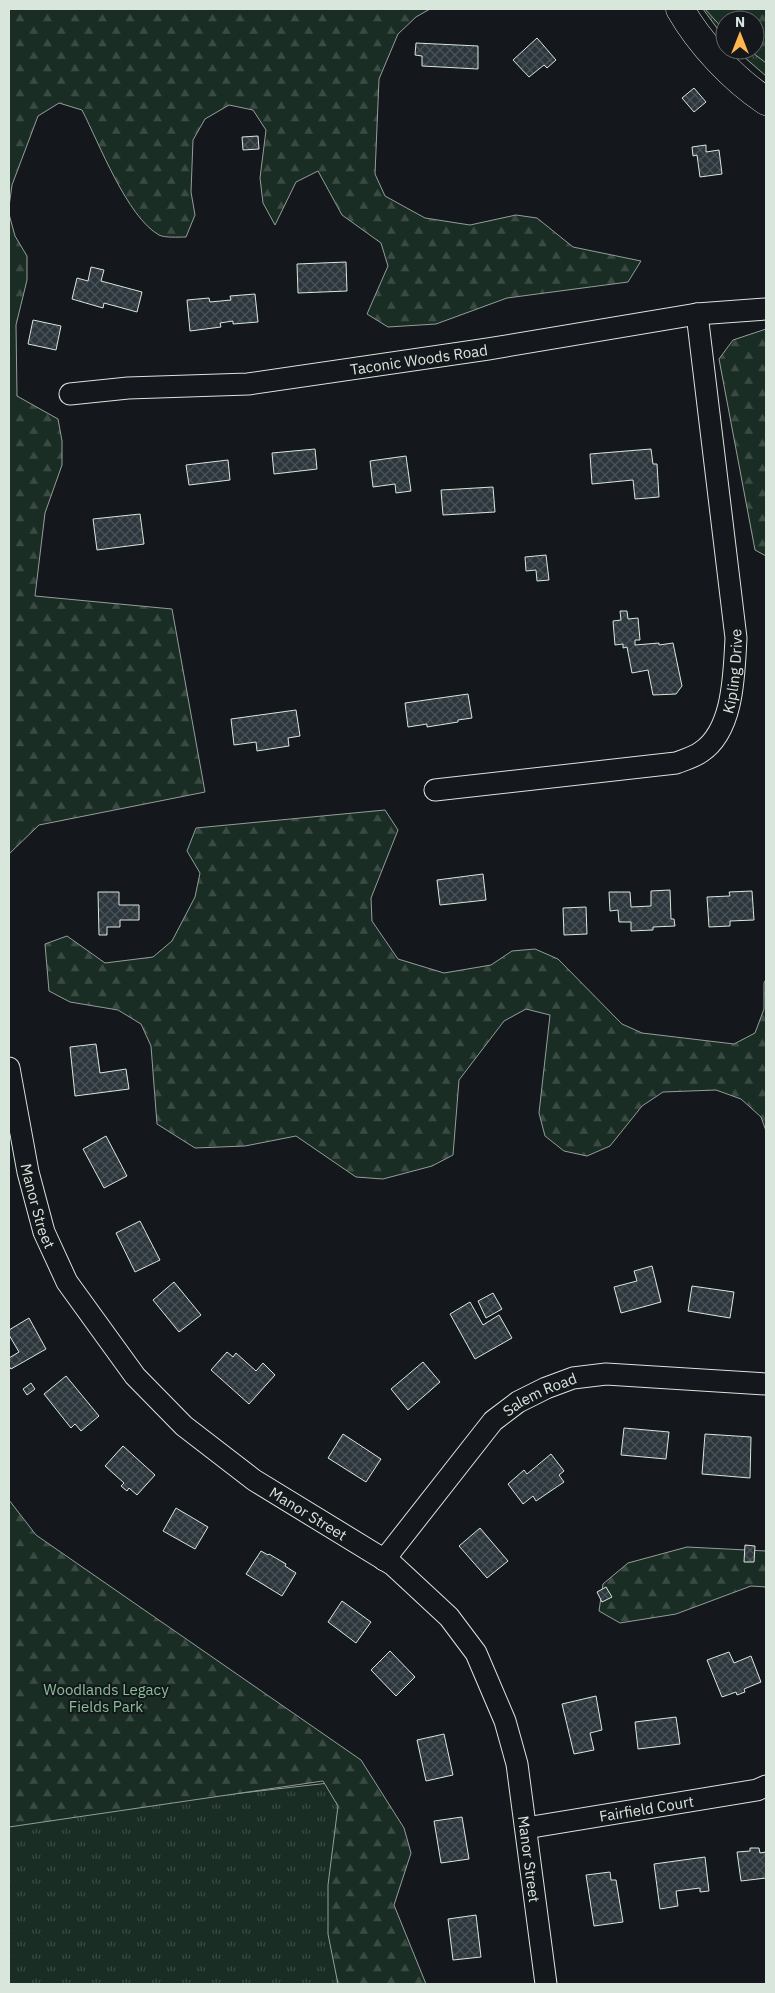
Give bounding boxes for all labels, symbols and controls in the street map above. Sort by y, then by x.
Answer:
north arrow [715,10,765,60]
text: N [735,13,745,31]
street label: Taconic Woods Road [349,340,489,379]
street label: Kipling Drive [718,628,746,715]
street label: Manor Street [17,1162,60,1251]
street label: Salem Road [499,1368,579,1420]
street label: Manor Street [266,1482,351,1544]
park label: Woodlands Legacy Fields Park [43,1680,169,1716]
street label: Fairfield Court [598,1791,695,1825]
street label: Manor Street [514,1814,545,1904]

